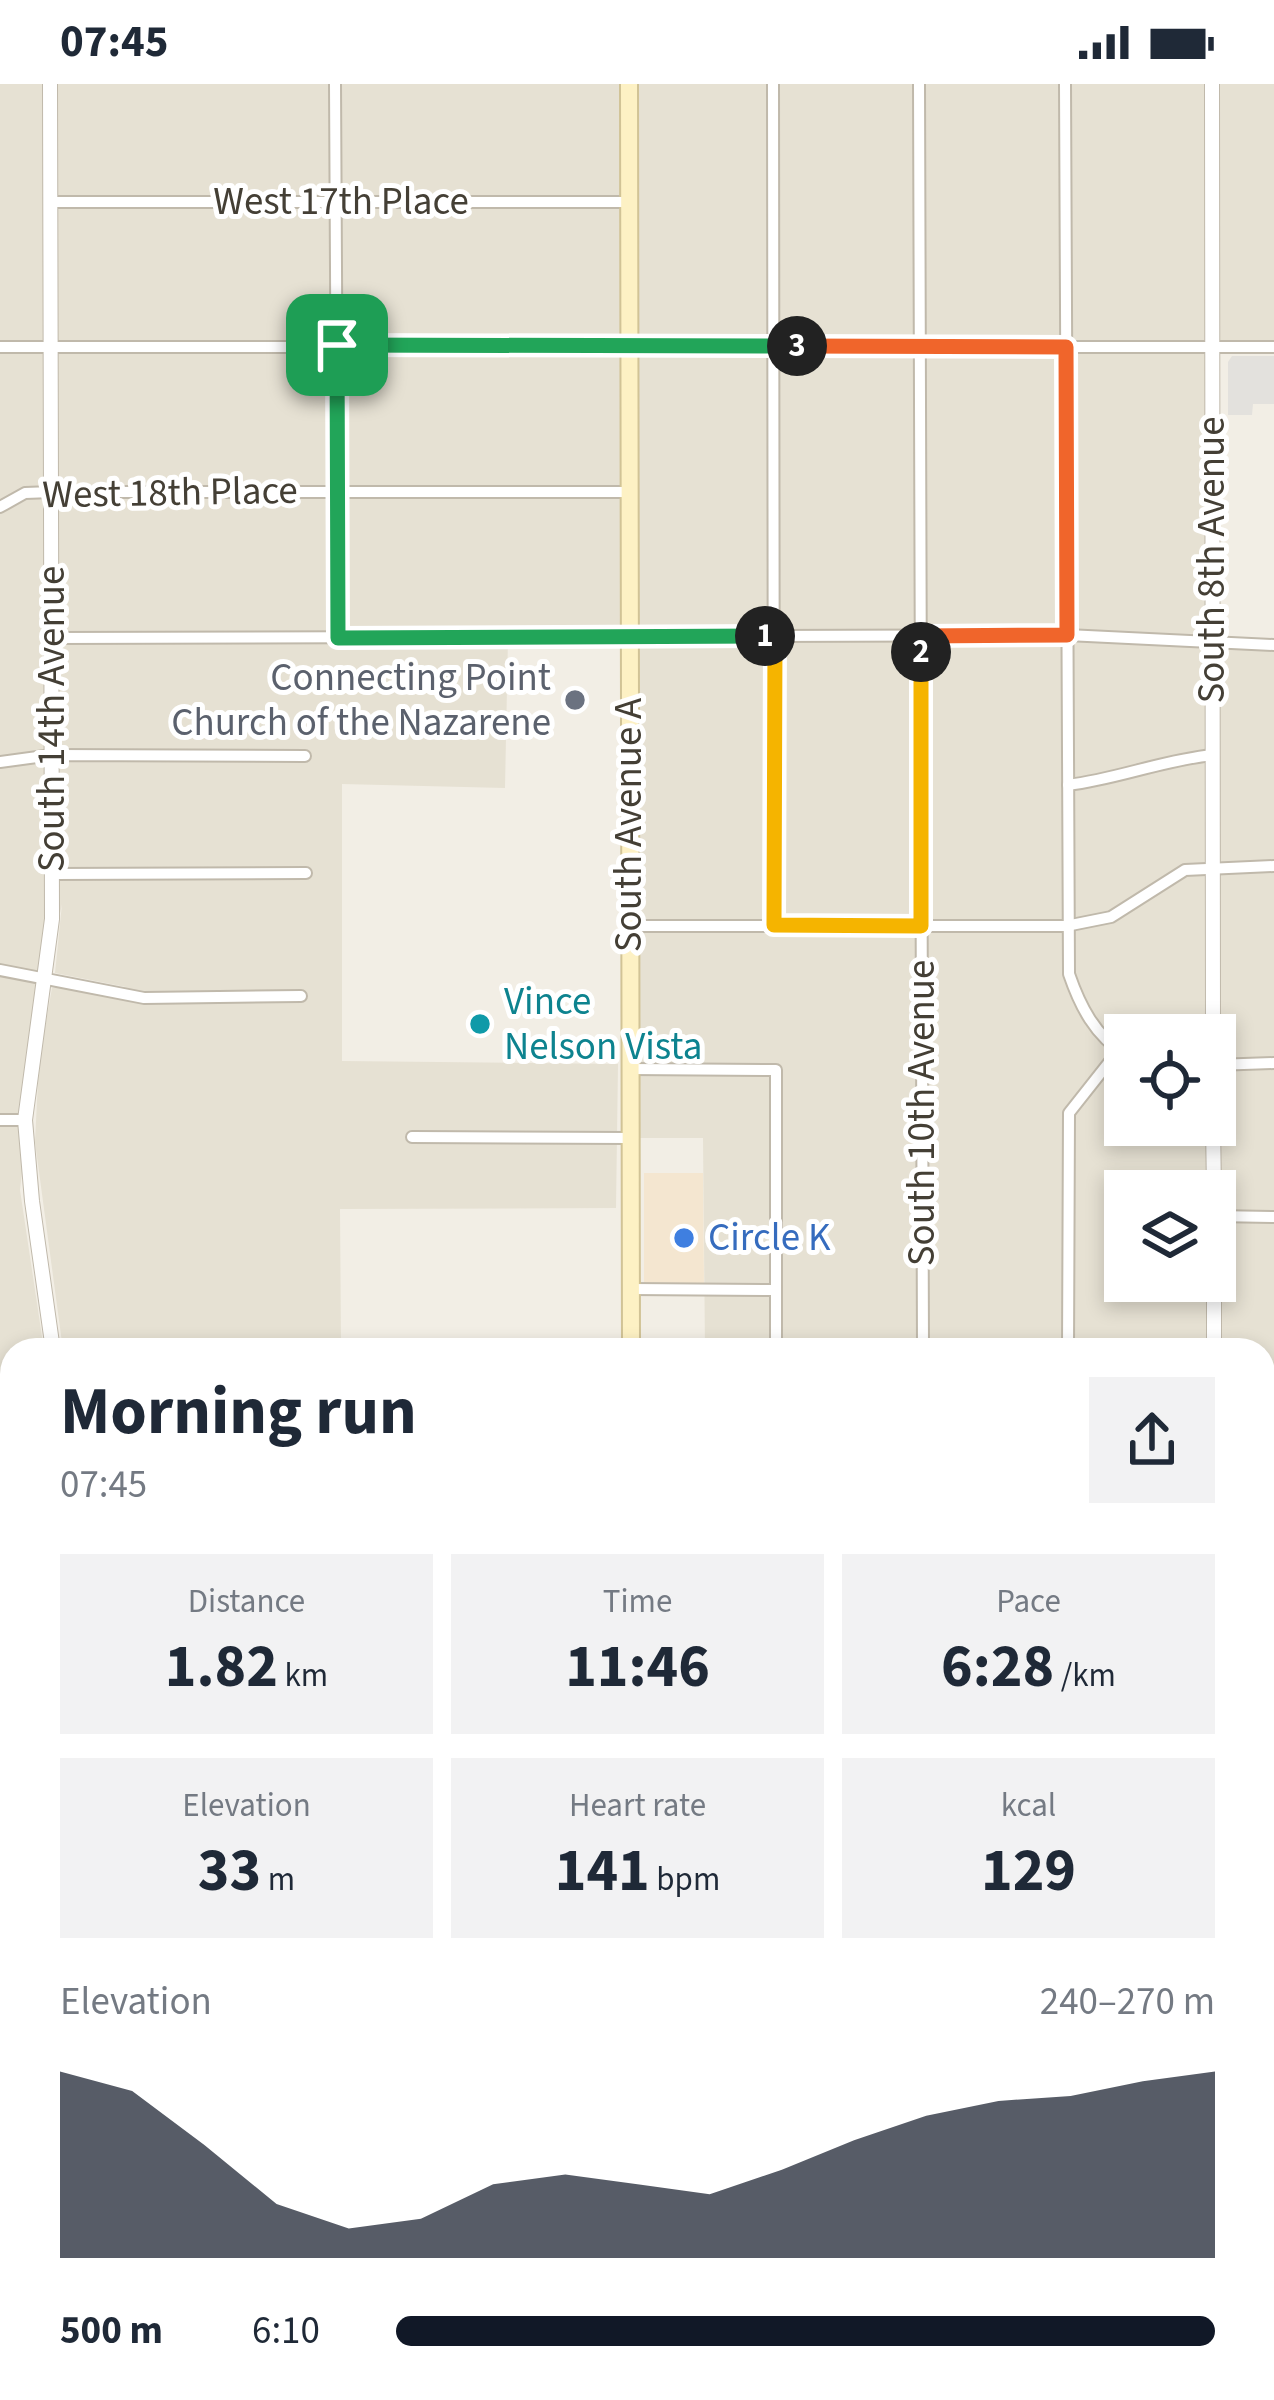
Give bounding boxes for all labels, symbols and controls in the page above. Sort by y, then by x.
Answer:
text: 07:45 [60,10,169,74]
street label: West 17th Place [213,174,469,230]
pin [286,294,388,396]
icon: arrive [304,312,370,378]
pin: 3 [767,316,827,376]
text: 3 [788,322,806,369]
street label: South 8th Avenue [1184,416,1240,704]
street label: West 18th Place [42,463,298,523]
street label: South 14th Avenue [24,566,80,872]
pin: 1 [735,606,795,666]
text: 1 [756,612,774,659]
pin: 2 [891,622,951,682]
text: 2 [912,628,930,675]
place label: Connecting Point Church of the Nazarene [171,650,551,751]
marker: Connecting Point Church of the Nazarene [562,687,588,713]
street label: South Avenue A [601,697,657,952]
street label: South 10th Avenue [894,960,950,1266]
place label: Vince Nelson Vista [504,974,702,1075]
marker: Vince Nelson Vista [467,1011,493,1037]
map controls [1104,1014,1236,1302]
button: locate [1104,1014,1236,1146]
button: layers [1104,1170,1236,1302]
place label: Circle K [708,1210,831,1266]
marker: Circle K [671,1225,697,1251]
text: Morning run [60,1365,417,1459]
button: share [1089,1377,1215,1503]
text: 07:45 [60,1457,147,1513]
text: Distance [188,1578,305,1625]
text: Time [603,1578,672,1625]
text: Pace [996,1578,1061,1625]
text: 1.82 [165,1625,278,1710]
text: 11:46 [565,1625,710,1710]
text: 6:28 [941,1625,1054,1710]
text: km [278,1652,328,1699]
text: /km [1054,1652,1116,1699]
text: Elevation [182,1782,311,1829]
text: Heart rate [569,1782,706,1829]
text: kcal [1001,1782,1056,1829]
text: 33 [198,1829,261,1914]
text: 141 [555,1829,650,1914]
text: 129 [981,1829,1076,1914]
text: m [261,1856,295,1903]
text: bpm [650,1856,720,1903]
text: Elevation [60,1974,212,2030]
text: 240–270 m [1040,1974,1215,2030]
text: 500 m [60,2303,163,2359]
text: 6:10 [252,2303,320,2359]

